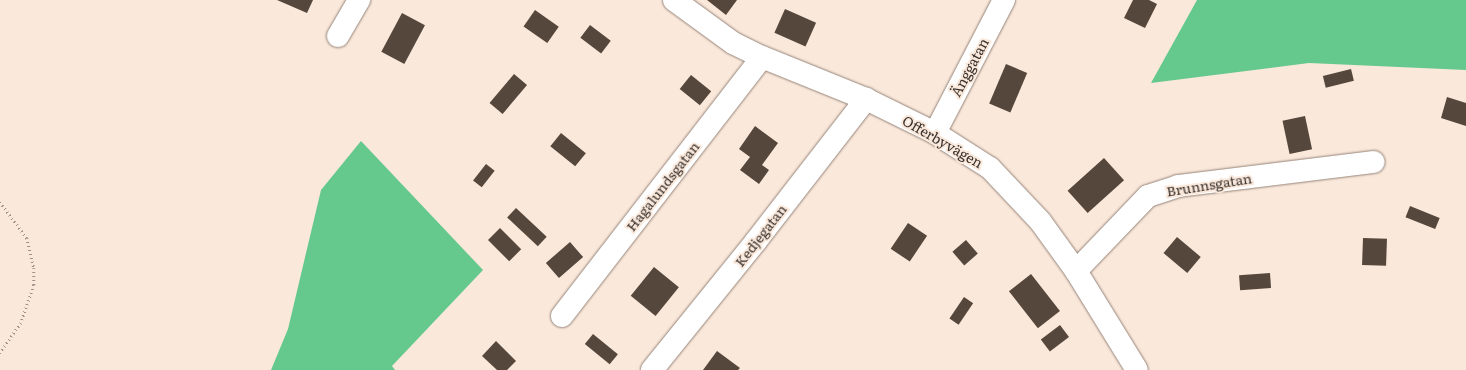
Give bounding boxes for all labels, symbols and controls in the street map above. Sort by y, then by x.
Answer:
street label: Änggatan [947,35,991,99]
street label: Offerbyvägen [900,111,986,171]
street label: Hagalundsgatan [622,138,702,234]
street label: Brunnsgatan [1165,169,1253,199]
street label: Kedjegatan [731,201,789,269]

